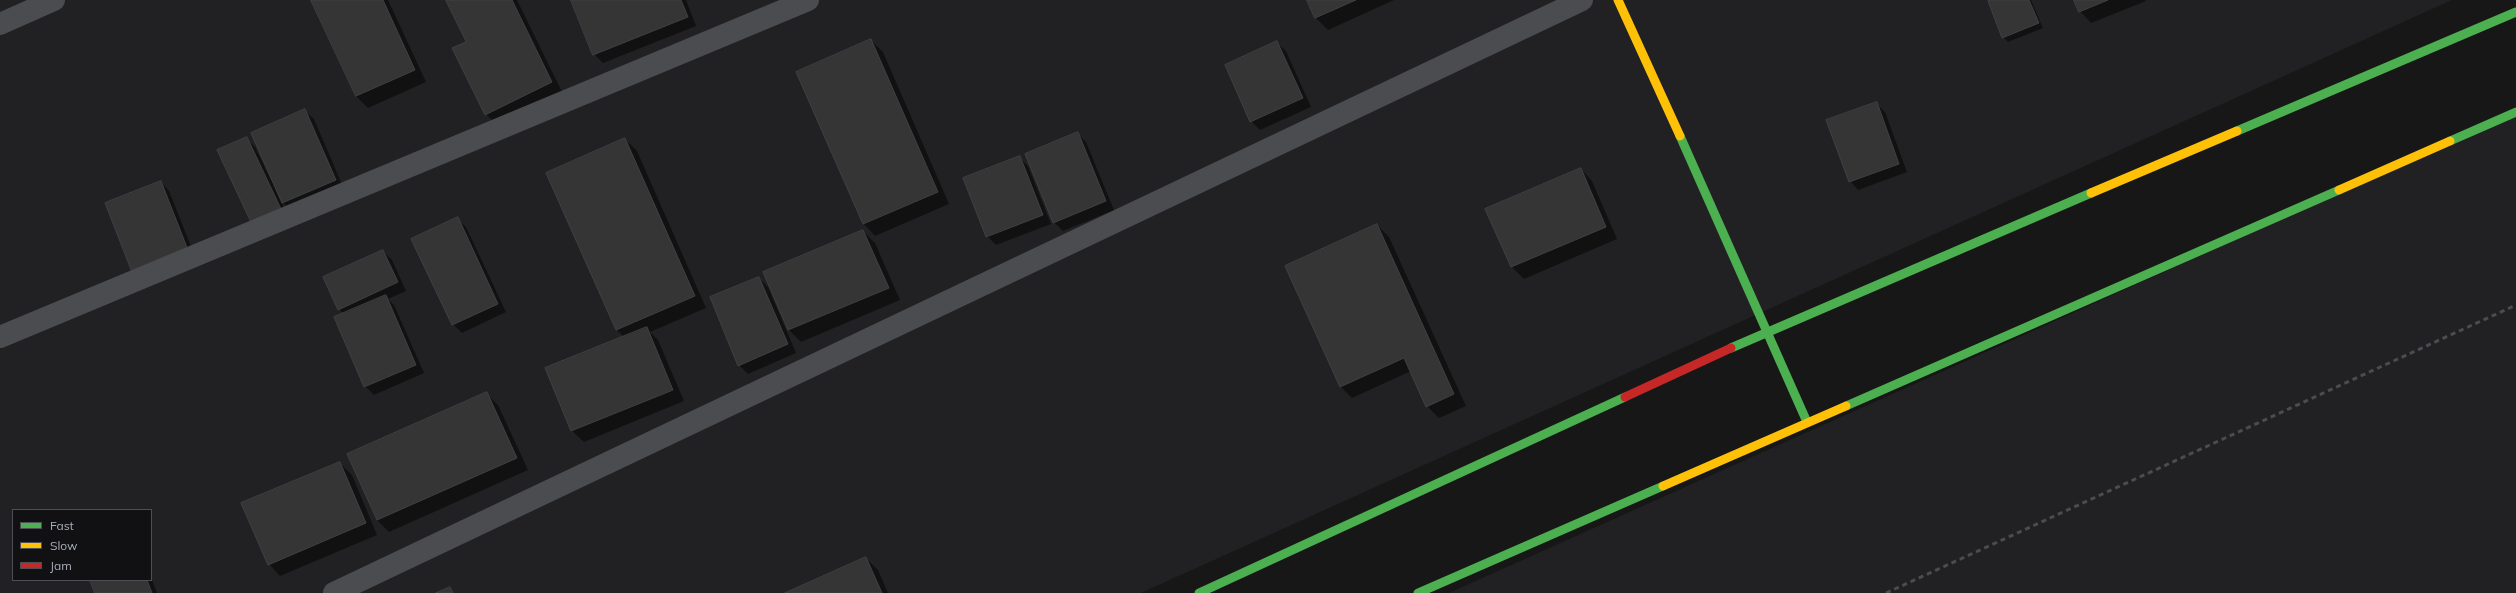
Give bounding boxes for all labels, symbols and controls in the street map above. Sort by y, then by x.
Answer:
legend [12,509,152,581]
text: Fast [50,518,74,533]
text: Slow [50,538,78,553]
text: Jam [50,558,72,573]

